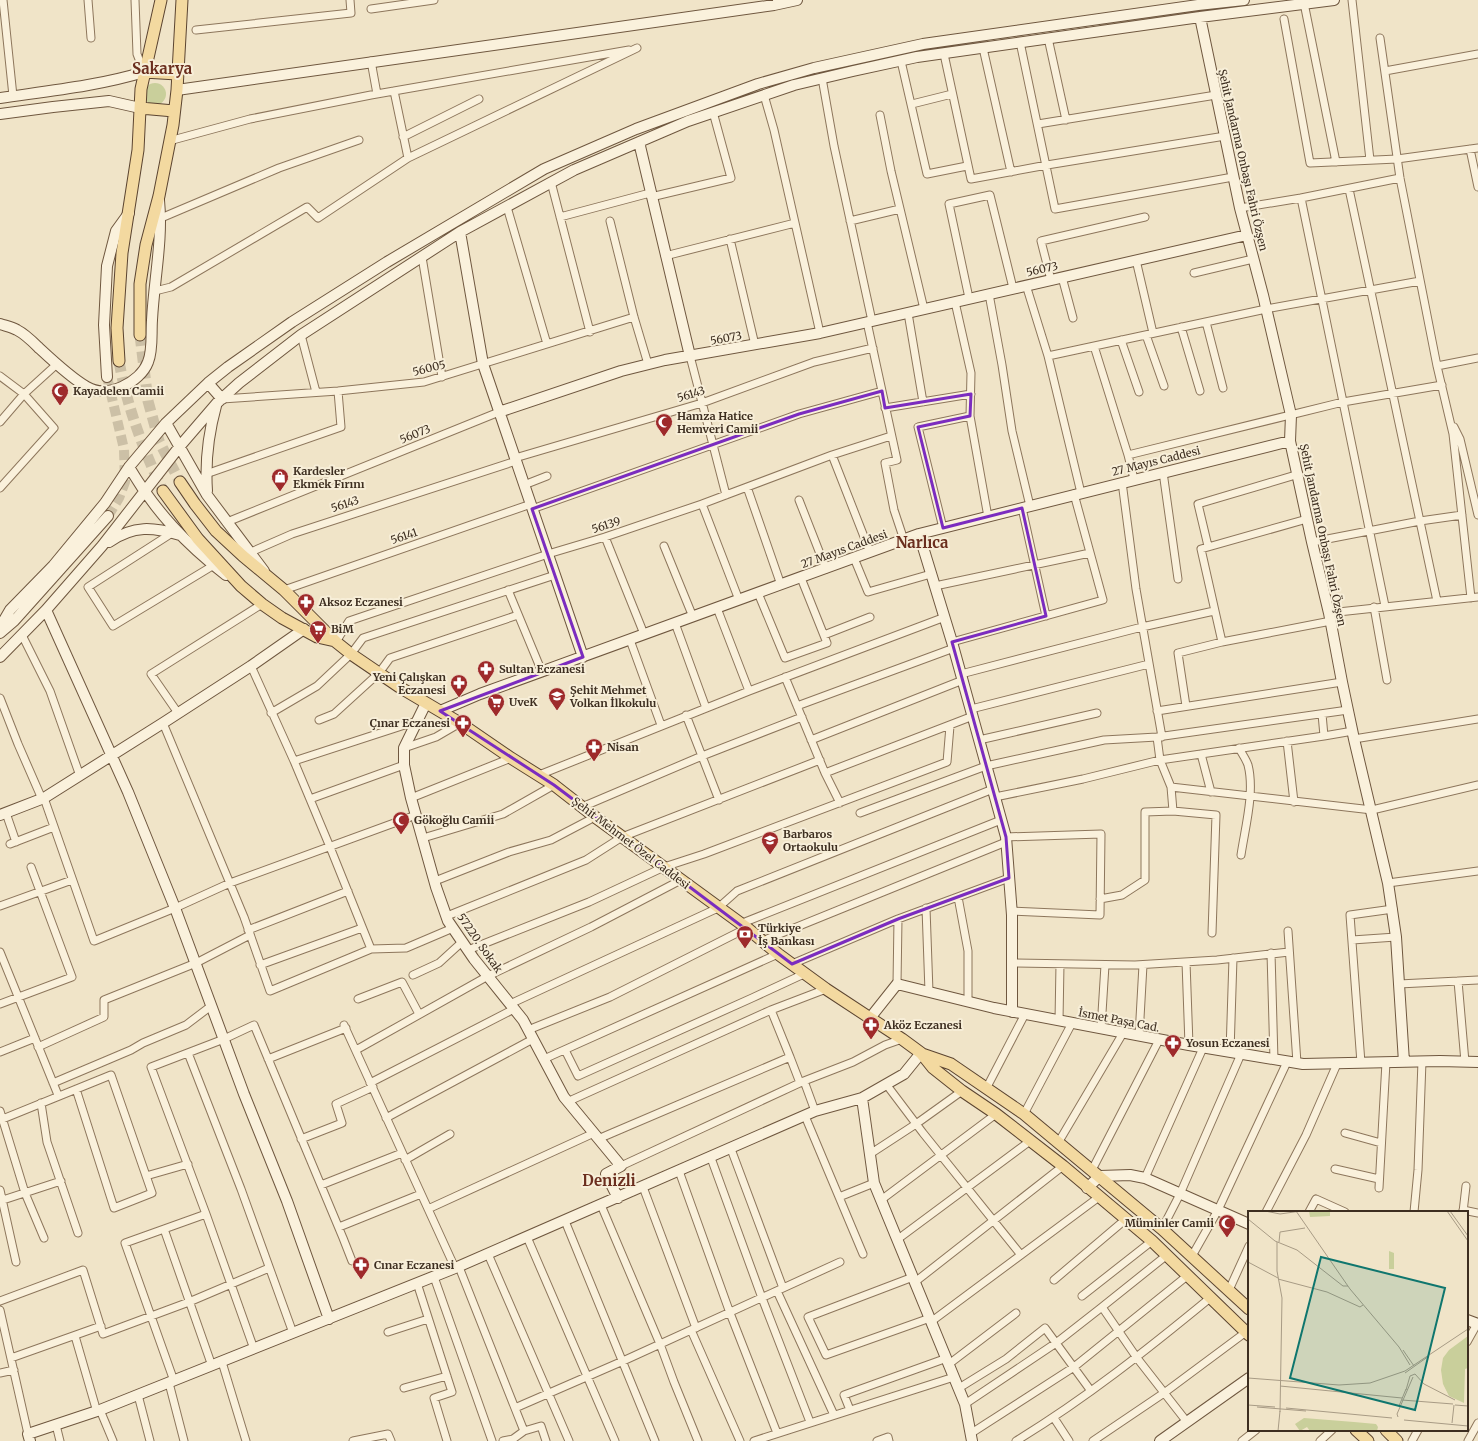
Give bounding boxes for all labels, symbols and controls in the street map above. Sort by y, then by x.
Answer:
district label: Sakarya [132,59,193,78]
street label: Şehit Jandarma Onbaşı Fahri Özşen [1215,68,1271,253]
street label: 56073 [1025,259,1059,279]
street label: 56073 [709,328,743,348]
street label: 56005 [411,357,447,379]
mosque icon: Kayadelen Camii [50,381,70,406]
street label: 56143 [675,383,707,405]
place label: Kayadelen Camii [73,384,164,398]
place label: Hamza Hatice Hemveri Camii [677,409,759,436]
mosque icon: Hamza Hatice Hemveri Camii [654,412,674,437]
street label: 56073 [398,422,432,446]
street label: 27 Mayıs Caddesi [1110,443,1202,479]
street label: Şehit Jandarma Onbaşı Fahri Özşen [1297,443,1349,628]
place label: Kardesler Ekmek Fırını [293,464,365,491]
shop icon: Kardesler Ekmek Fırını [270,467,290,492]
street label: 56143 [329,493,361,515]
street label: 56139 [590,514,622,536]
street label: 56141 [389,525,419,547]
street label: 27 Mayıs Caddesi [799,527,889,571]
district label: Narlıca [896,533,949,552]
pharmacy icon: Aksoz Eczanesi [296,592,316,617]
place label: Aksoz Eczanesi [318,595,403,609]
supermarket icon: BiM [308,619,328,644]
place label: BiM [331,622,354,636]
pharmacy icon: Sultan Eczanesi [476,659,496,684]
place label: Sultan Eczanesi [499,662,585,676]
place label: Yeni Çalışkan Eczanesi [372,670,447,697]
pharmacy icon: Yeni Çalışkan Eczanesi [449,673,469,698]
place label: Şehit Mehmet Volkan İlkokulu [569,683,656,710]
school or university icon: Şehit Mehmet Volkan İlkokulu [547,686,567,711]
supermarket icon: UveK [486,692,506,717]
place label: UveK [509,695,538,709]
pharmacy icon: Çınar Eczanesi [453,713,473,738]
place label: Çınar Eczanesi [370,716,450,730]
pharmacy icon: Nisan [584,737,604,762]
place label: Nisan [607,740,639,754]
street label: Şehit Mehmet Özel Caddesi [569,794,693,892]
mosque icon: Gökoğlu Camii [391,810,411,835]
place label: Gökoğlu Camii [414,813,494,827]
place label: Barbaros Ortaokulu [783,827,838,854]
school or university icon: Barbaros Ortaokulu [760,830,780,855]
street label: 57220. Sokak [454,911,506,975]
place label: Türkiye İş Bankası [758,921,815,948]
bank icon: Türkiye İş Bankası [735,924,755,949]
street label: İsmet Paşa Cad. [1077,1005,1161,1035]
pharmacy icon: Aköz Eczanesi [861,1015,881,1040]
place label: Aköz Eczanesi [883,1018,962,1032]
pharmacy icon: Yosun Eczanesi [1163,1033,1183,1058]
place label: Yosun Eczanesi [1185,1036,1270,1050]
district label: Denizli [582,1171,636,1190]
inset map [1248,1211,1468,1431]
mosque icon: Müminler Camii [1217,1213,1237,1238]
place label: Müminler Camii [1125,1216,1214,1230]
pharmacy icon: Cınar Eczanesi [351,1255,371,1280]
place label: Cınar Eczanesi [374,1258,454,1272]

